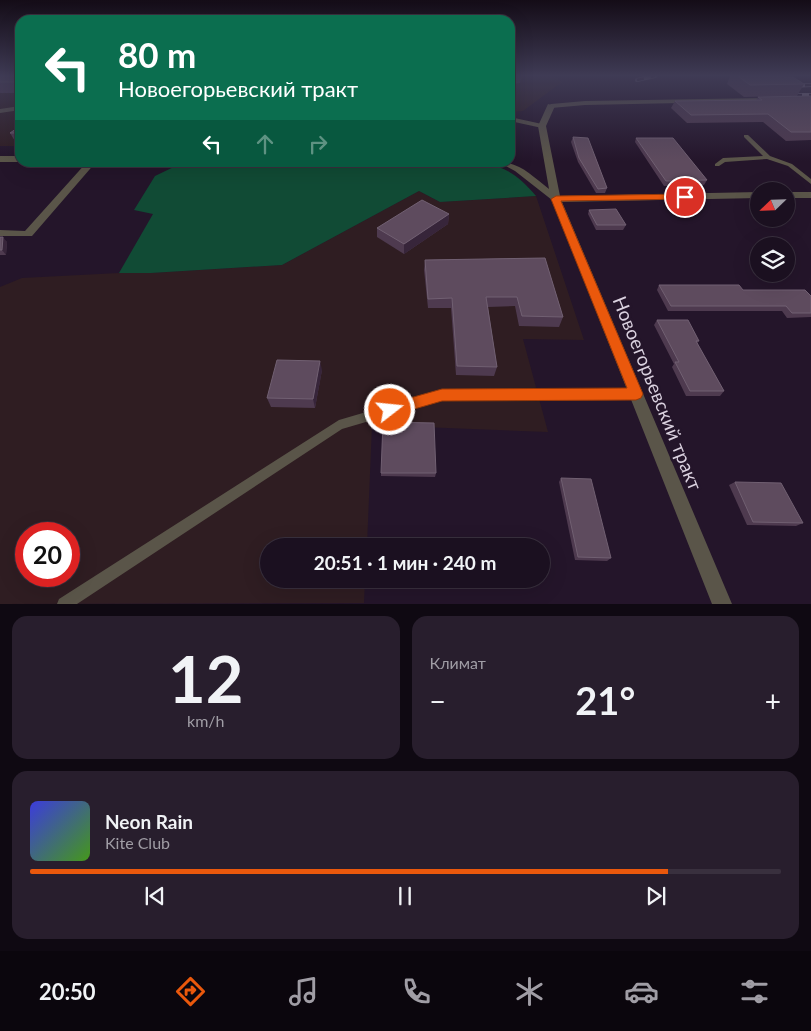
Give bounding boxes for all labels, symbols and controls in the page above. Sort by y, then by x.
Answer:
text: 80 m [118,33,196,75]
icon: left [35,35,100,100]
text: Новоегорьевский тракт [118,75,358,102]
icon: left [198,130,226,158]
icon: ahead [251,130,279,158]
icon: right [304,130,332,158]
pin [664,176,706,218]
north arrow [750,182,795,228]
map controls [750,182,795,282]
icon: arrive [671,183,699,211]
button: layers [750,237,795,282]
street label: Новоегорьевский тракт [608,293,708,494]
position arrow [363,383,415,435]
speed limit sign: 20 [15,522,80,587]
text: 20:51 · 1 мин · 240 m [314,551,496,574]
text: 12 [168,639,243,717]
text: Климат [430,653,486,672]
text: 21° [575,677,635,723]
text: − [430,684,446,718]
text: + [765,684,781,718]
text: km/h [187,711,224,730]
text: Neon Rain [105,810,193,833]
text: Kite Club [105,833,170,852]
icon: previous [141,882,169,910]
icon: pause [391,882,419,910]
icon: next [642,882,670,910]
icon: directions [173,974,208,1009]
icon: music [286,974,321,1009]
icon: phone [399,974,434,1009]
icon: climate [512,974,547,1009]
icon: car [624,974,659,1009]
icon: filters [737,974,772,1009]
text: 20:50 [39,978,96,1005]

